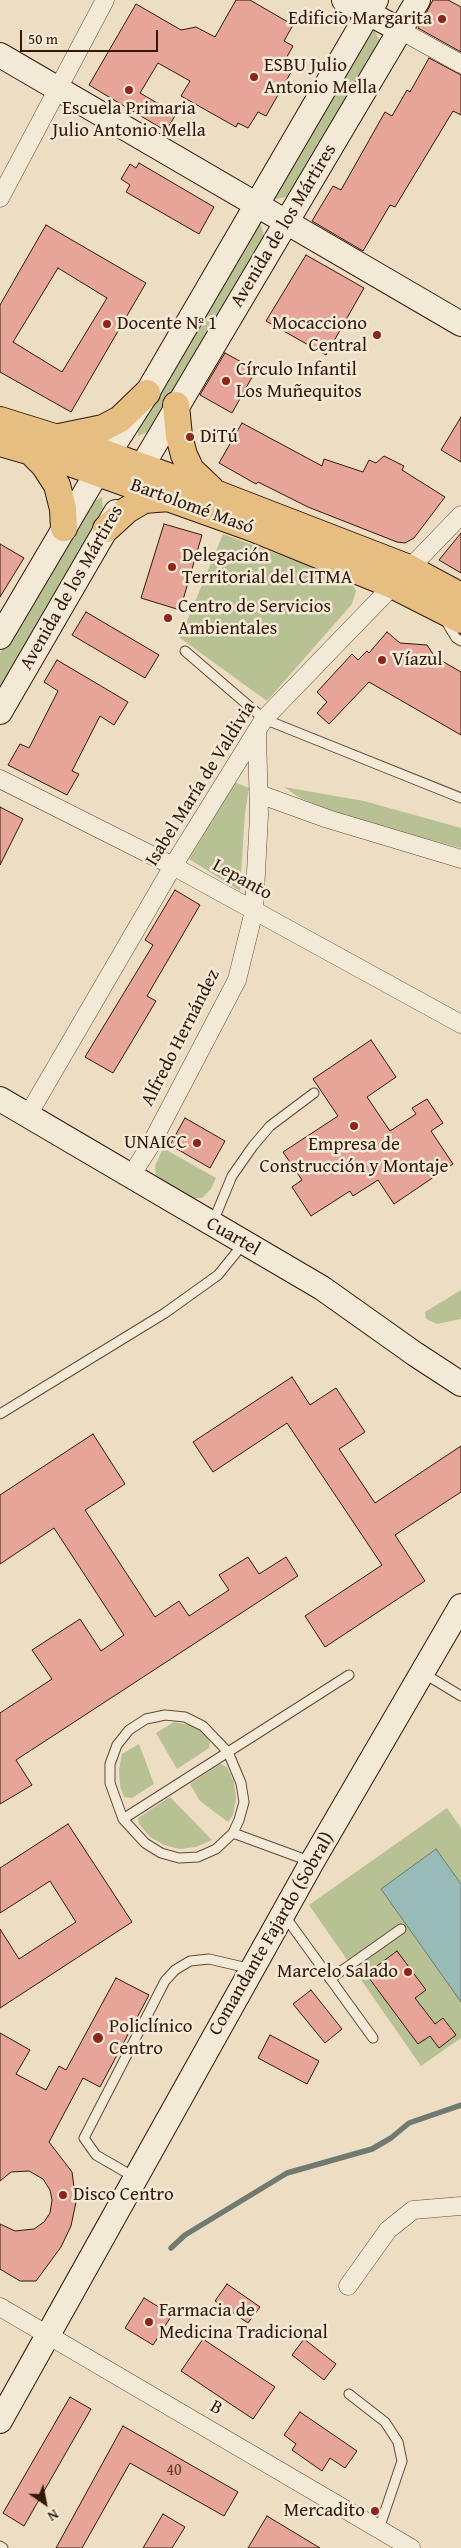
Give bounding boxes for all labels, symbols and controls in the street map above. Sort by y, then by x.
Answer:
place label: Edificio Margarita [288,8,432,30]
marker: Edificio Margarita [436,13,448,25]
scale bar [22,20,160,52]
text: 50 m [28,28,58,49]
place label: ESBU Julio Antonio Mella [264,55,377,99]
marker: ESBU Julio Antonio Mella [248,71,260,83]
marker: Escuela Primaria Julio Antonio Mella [123,84,135,96]
place label: Escuela Primaria Julio Antonio Mella [52,98,206,142]
street label: Avenida de los Mártires [226,140,342,312]
place label: Docente Nº 1 [117,313,217,335]
place label: Mocacciono Central [272,313,367,357]
marker: Docente Nº 1 [101,318,113,330]
marker: Mocacciono Central [371,329,383,341]
place label: Círculo Infantil Los Muñequitos [236,359,362,403]
marker: Círculo Infantil Los Muñequitos [220,375,232,387]
place label: DiTú [200,426,238,448]
marker: DiTú [184,431,196,443]
street label: Bartolomé Masó [127,474,257,540]
street label: Avenida de los Mártires [16,502,128,674]
place label: Delegación Territorial del CITMA [182,545,352,589]
marker: Delegación Territorial del CITMA [166,561,178,573]
place label: Centro de Servicios Ambientales [178,596,331,640]
marker: Centro de Servicios Ambientales [162,612,174,624]
place label: Víazul [392,649,443,671]
marker: Víazul [376,654,388,666]
street label: Isabel María de Valdivia [141,698,261,870]
street label: Lepanto [208,854,276,906]
street label: Alfredo Hernández [137,966,225,1110]
marker: Empresa de Construcción y Montaje [348,1120,360,1132]
place label: UNAICC [124,1132,187,1154]
place label: Empresa de Construcción y Montaje [259,1134,449,1178]
marker: UNAICC [191,1137,203,1149]
street label: Cuartel [202,1213,264,1261]
street label: Comandante Fajardo (Sobral) [204,1828,340,2040]
place label: Marcelo Salado [277,1961,398,1983]
marker: Marcelo Salado [402,1966,414,1978]
place label: Policlínico Centro [109,2016,193,2060]
marker: Policlínico Centro [91,2031,105,2045]
place label: Disco Centro [73,2184,174,2206]
marker: Disco Centro [57,2189,69,2201]
place label: Farmacia de Medicina Tradicional [159,2300,328,2344]
marker: Farmacia de Medicina Tradicional [143,2316,155,2328]
street label: B [206,2395,226,2421]
house number: 40 [166,2461,182,2481]
north arrow [20,2478,70,2528]
place label: Mercadito [284,2500,365,2522]
text: N [44,2505,63,2527]
marker: Mercadito [369,2505,381,2517]

